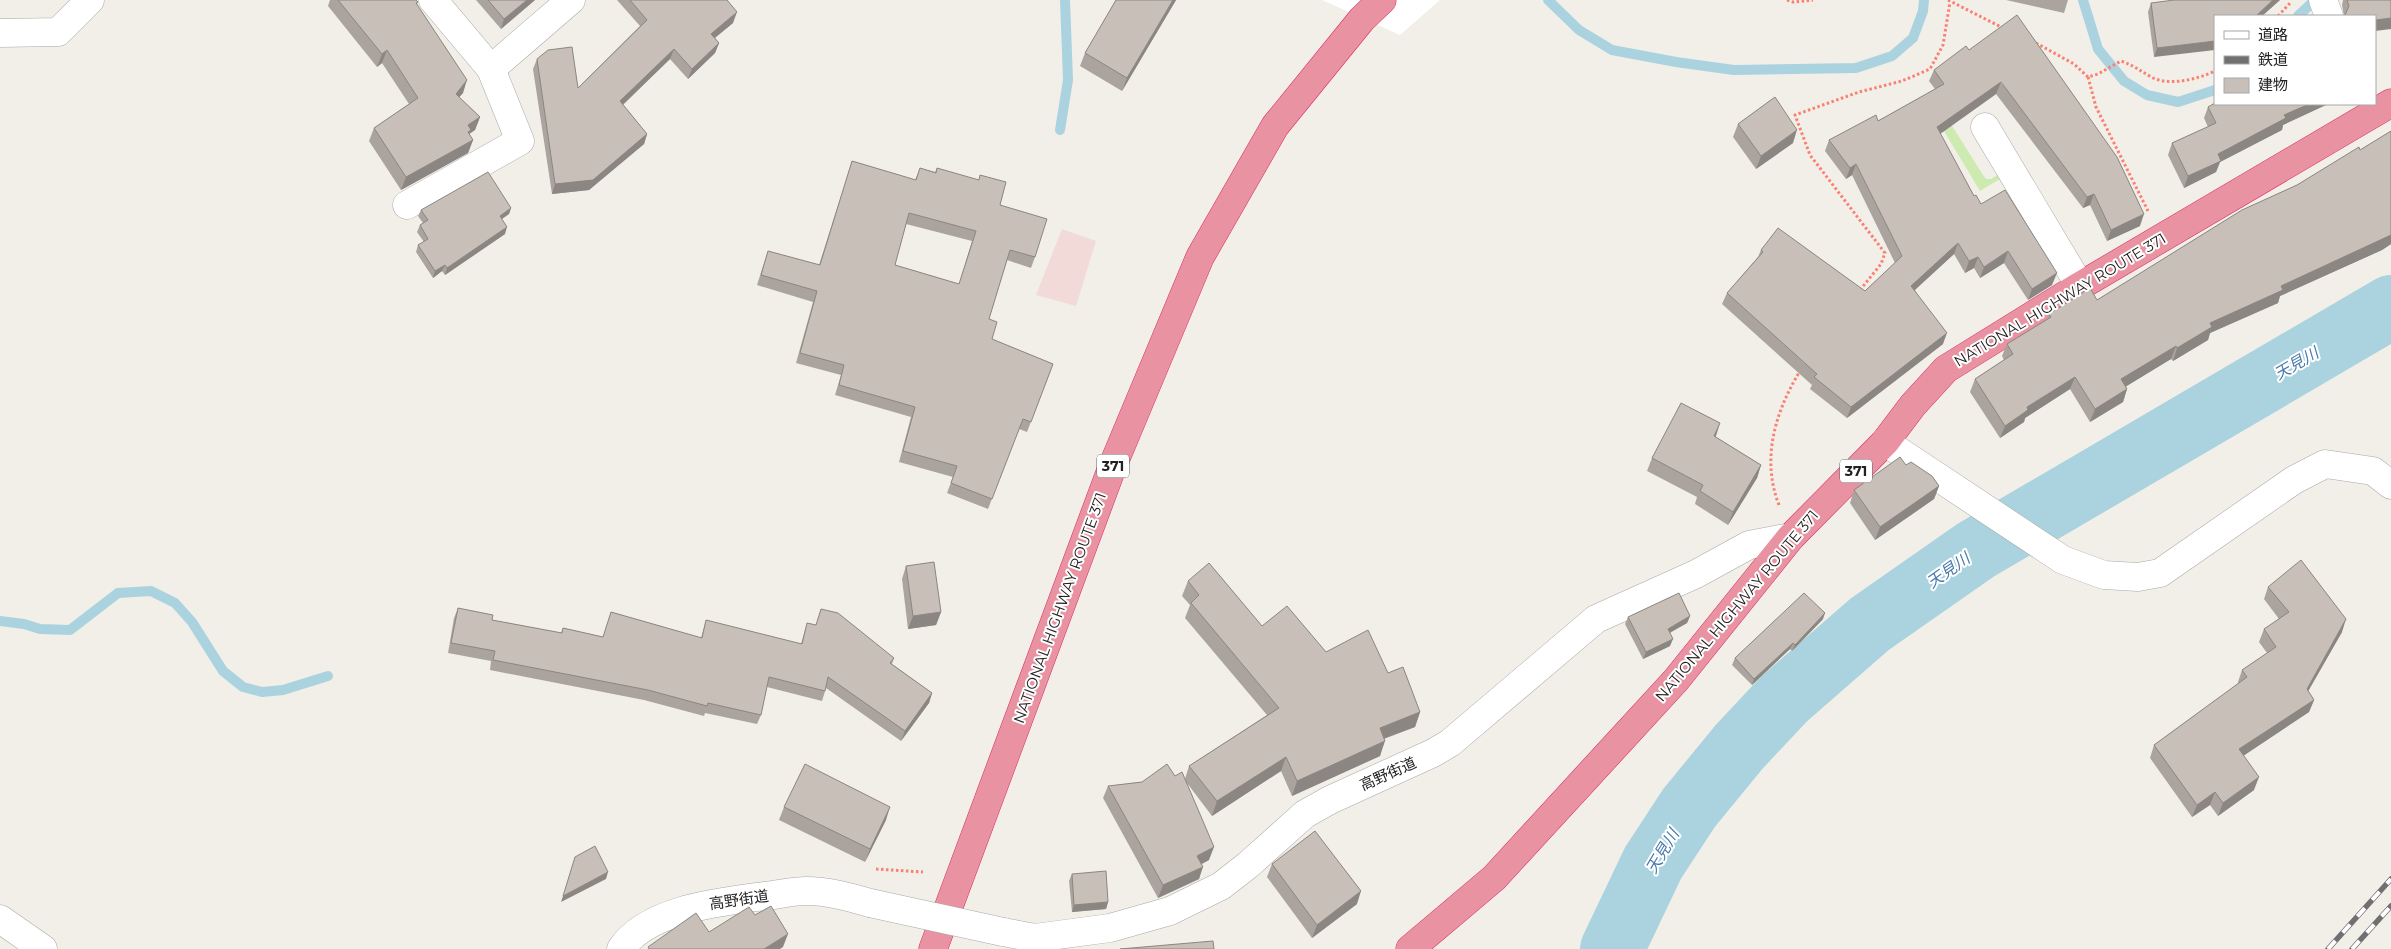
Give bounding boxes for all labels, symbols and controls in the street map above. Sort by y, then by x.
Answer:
legend [2214,15,2376,105]
text: 道路 [2258,25,2288,44]
text: 鉄道 [2258,50,2288,69]
text: 建物 [2258,75,2288,94]
street label: NATIONAL HIGHWAY ROUTE 371 [1950,229,2169,371]
water label: 天見川 [2271,342,2324,384]
road number: 371 [1097,454,1129,478]
road number: 371 [1840,460,1872,482]
street label: NATIONAL HIGHWAY ROUTE 371 [1009,490,1110,726]
street label: NATIONAL HIGHWAY ROUTE 371 [1651,506,1822,705]
water label: 天見川 [1923,548,1975,592]
street label: 高野街道 [1357,753,1419,794]
water label: 天見川 [1642,824,1684,877]
street label: 高野街道 [708,886,770,913]

